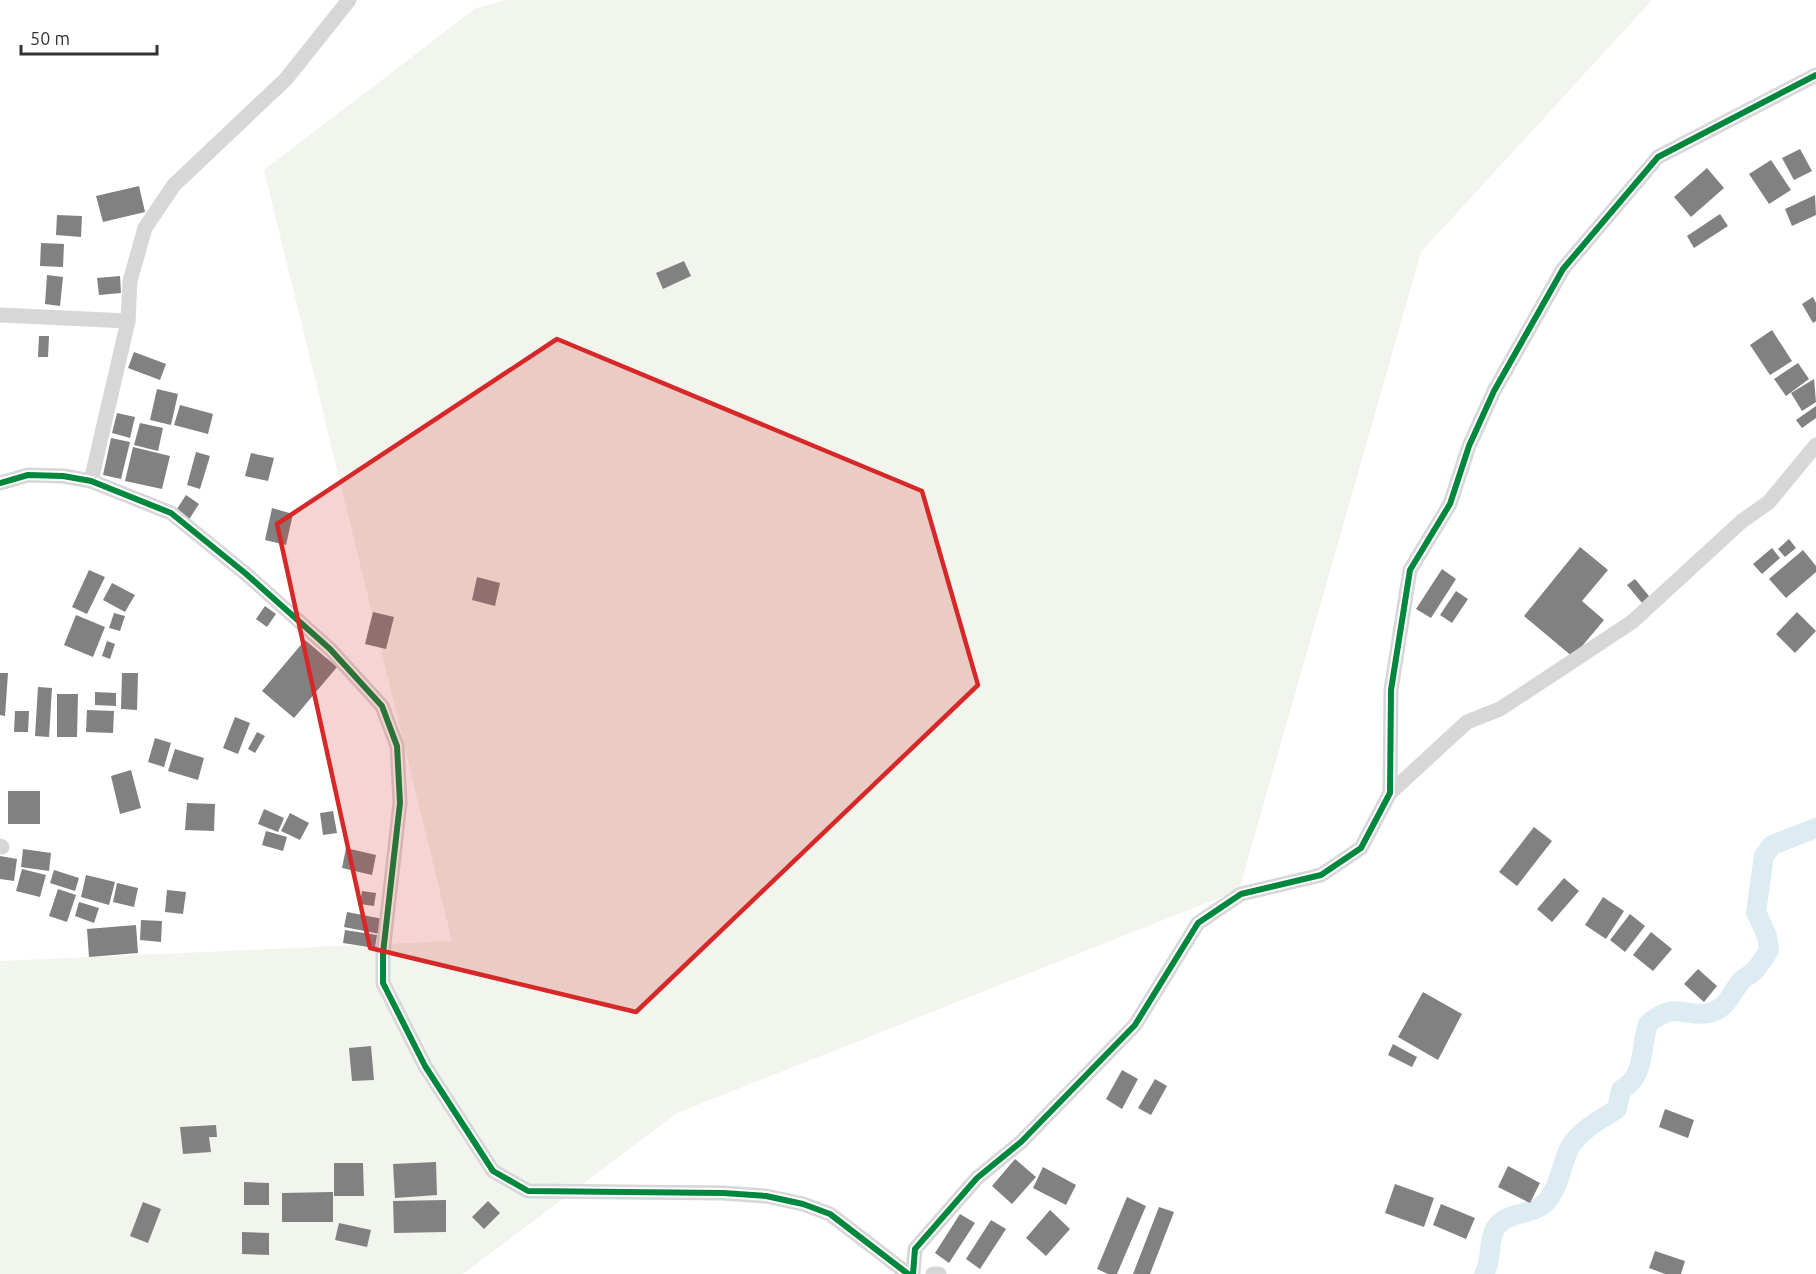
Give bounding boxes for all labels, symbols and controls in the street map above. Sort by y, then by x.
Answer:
scale bar [21,18,158,56]
text: 50 m [30,28,70,48]

